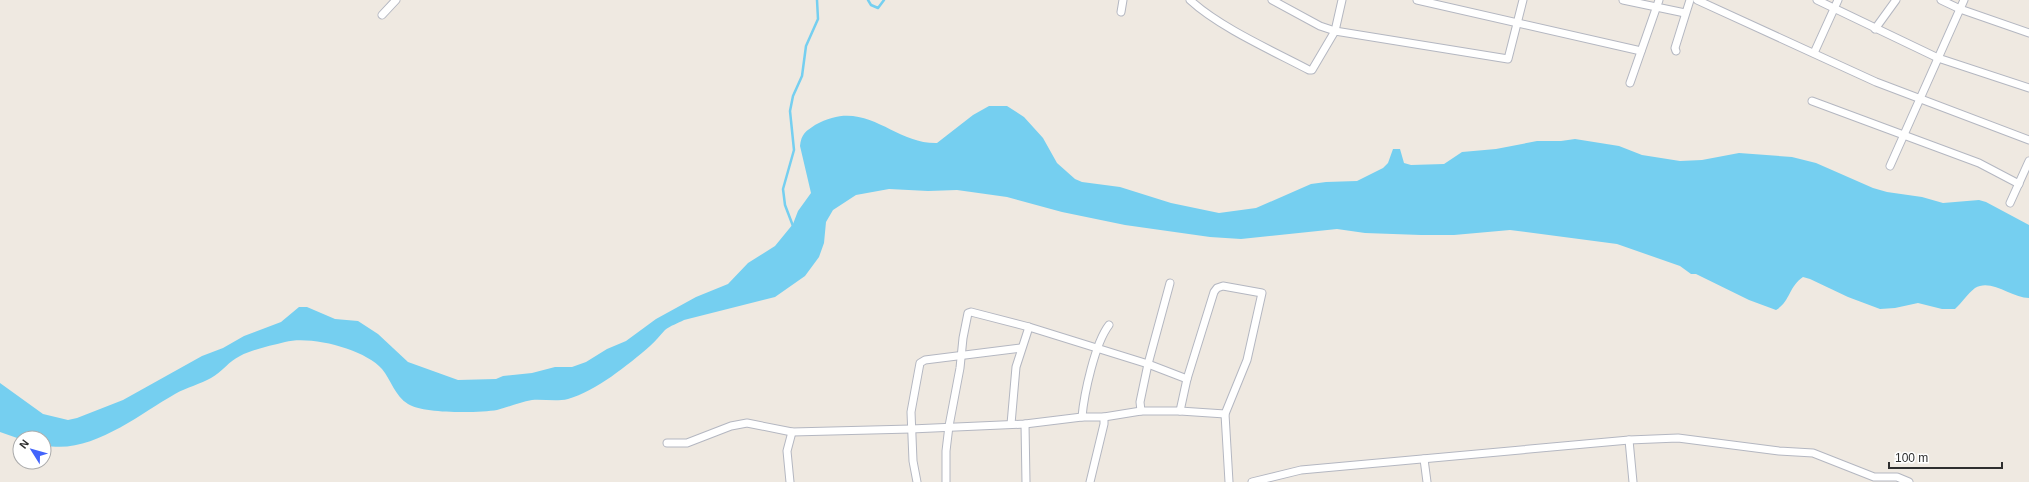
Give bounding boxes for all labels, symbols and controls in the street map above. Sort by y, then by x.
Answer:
north arrow [12,430,52,470]
text: N [17,437,31,451]
scale bar [1889,444,2002,470]
text: 100 m [1895,451,1928,465]

